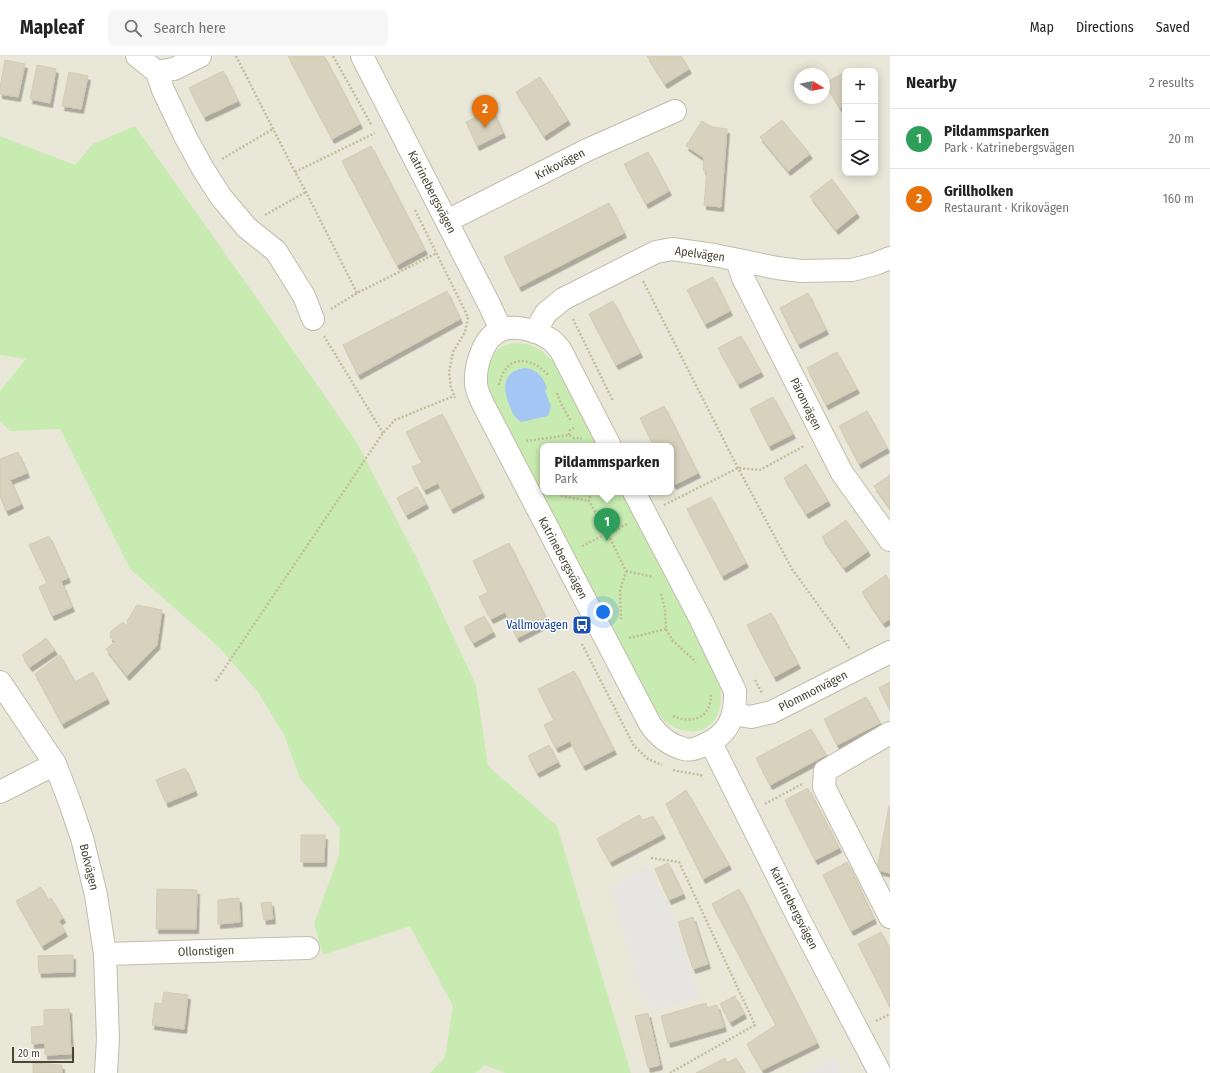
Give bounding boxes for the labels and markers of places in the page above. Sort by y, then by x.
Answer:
pin: 2 [472,95,498,128]
pin: 1 [594,508,620,541]
bus stop icon: Vallmovägen [571,614,593,636]
place label: Vallmovägen [506,618,568,632]

